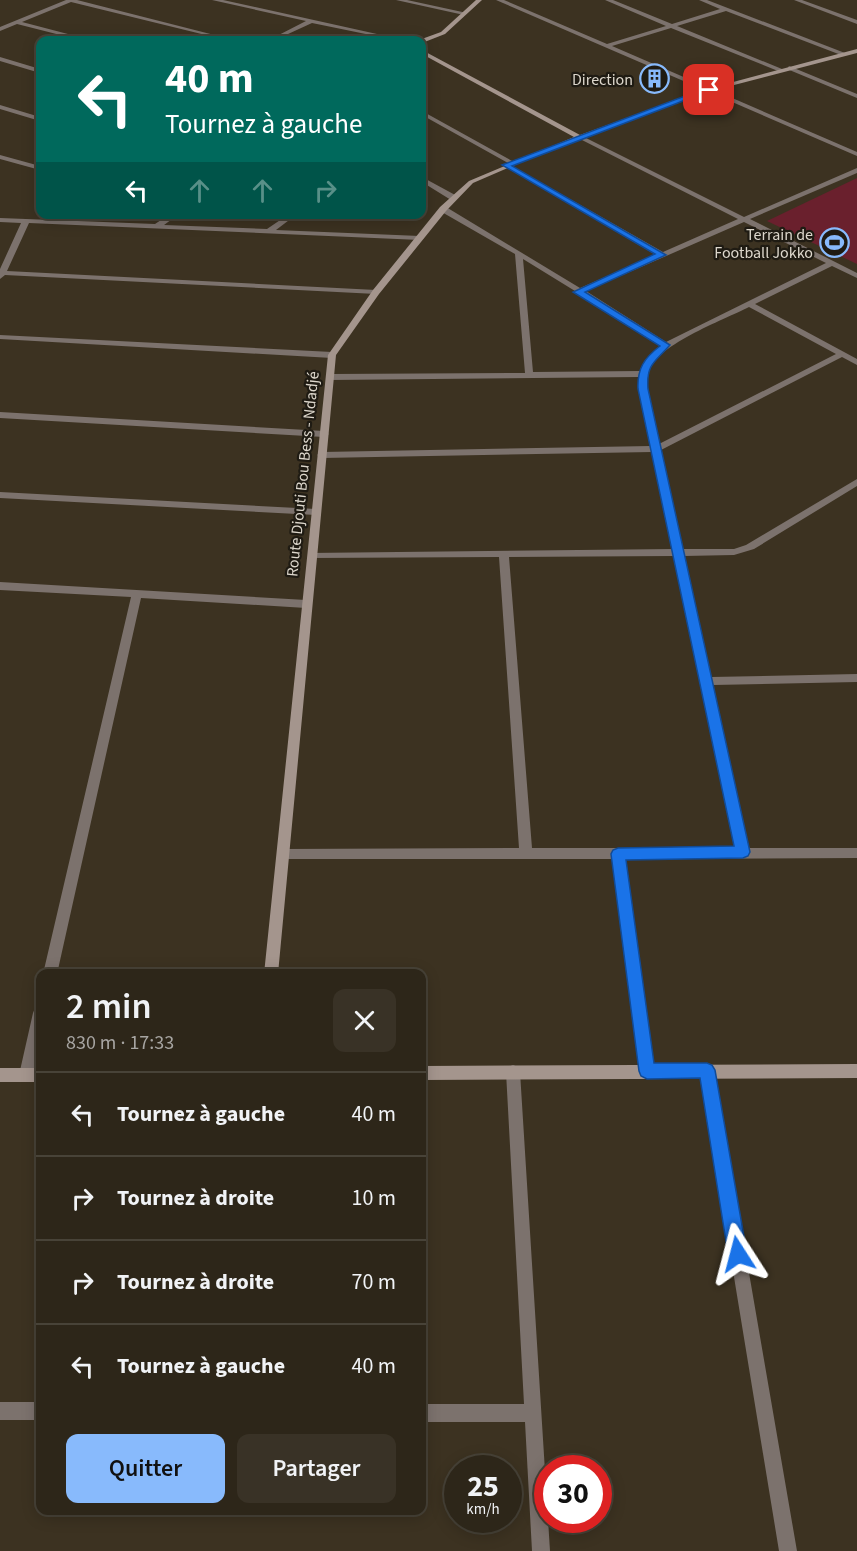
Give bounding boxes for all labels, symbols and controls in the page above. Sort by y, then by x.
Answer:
text: 40 m [165,49,254,109]
icon: left [66,60,144,138]
building icon: Direction [638,63,670,95]
pin [683,64,734,115]
place label: Direction [572,69,633,91]
icon: arrive [692,73,725,106]
text: Tournez à gauche [165,105,362,144]
icon: left [120,174,153,207]
icon: ahead [183,174,216,207]
icon: ahead [246,174,279,207]
icon: right [309,174,342,207]
place label: Terrain de Football Jokko [714,224,813,264]
sports icon: Terrain de Football Jokko [818,227,850,259]
street label: Route Djouti Bou Bess - Ndadjé [281,370,325,578]
text: 2 min [66,981,152,1032]
button: close [333,989,396,1052]
text: 830 m · 17:33 [66,1029,174,1057]
icon: left [66,1098,99,1131]
text: Tournez à gauche [117,1098,285,1130]
text: 40 m [351,1098,396,1130]
icon: right [66,1182,99,1215]
text: Tournez à droite [117,1182,274,1214]
text: 10 m [351,1182,396,1214]
position arrow [706,1222,770,1286]
icon: right [66,1266,99,1299]
text: Tournez à droite [117,1266,274,1298]
text: 70 m [351,1266,396,1298]
icon: left [66,1350,99,1383]
text: Tournez à gauche [117,1350,285,1382]
text: 40 m [351,1350,396,1382]
button: Quitter [66,1434,225,1503]
button: Partager [237,1434,396,1503]
speed limit sign: 30 [534,1455,612,1533]
text: 25 [467,1465,499,1508]
text: km/h [466,1499,500,1520]

